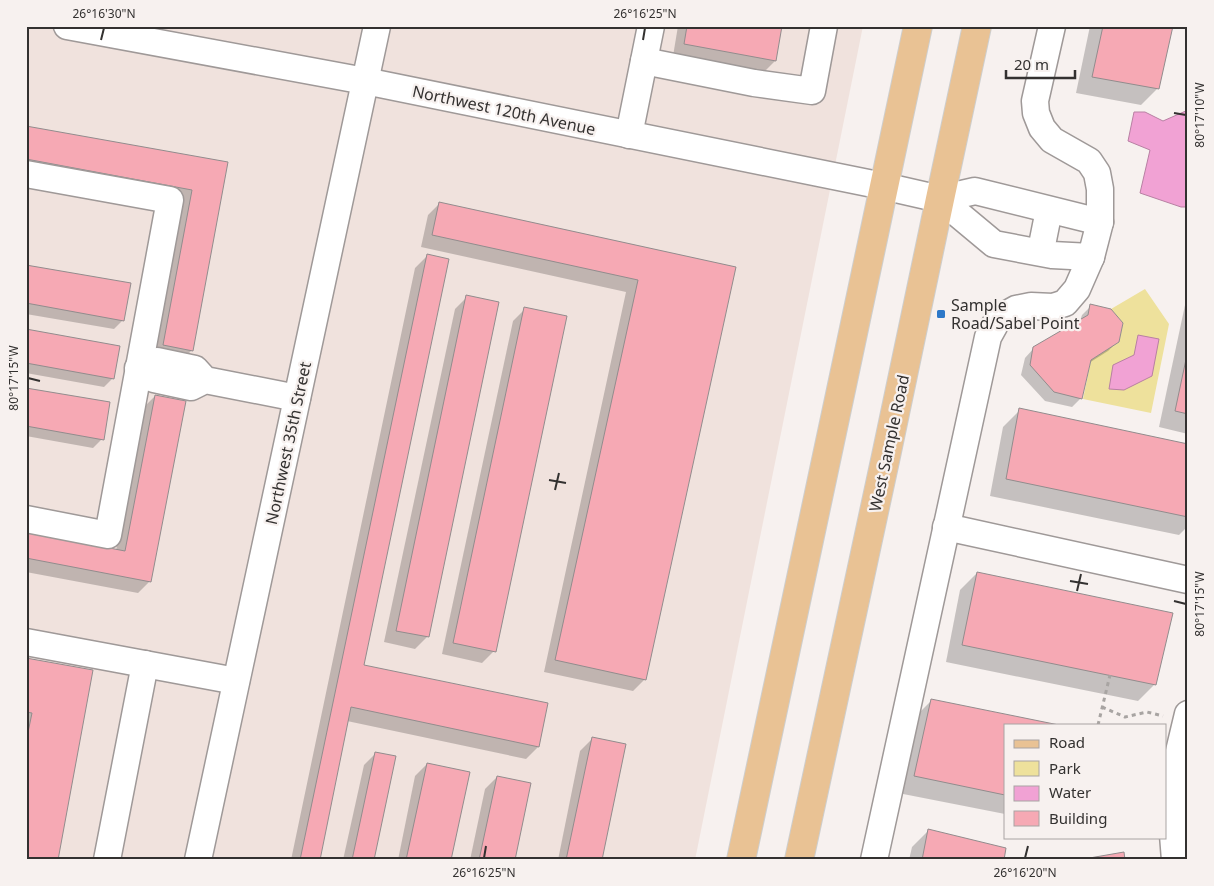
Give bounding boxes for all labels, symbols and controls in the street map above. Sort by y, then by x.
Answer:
text: 26°16'30"N [72,5,136,22]
text: 26°16'25"N [613,5,677,22]
scale bar [1006,48,1075,80]
text: 20 m [1014,54,1049,74]
street label: Northwest 120th Avenue [410,80,598,140]
text: 80°17'10"W [1191,82,1208,148]
place label: Sample Road/Sabel Point [951,294,1080,334]
marker: Sample Road/Sabel Point [935,308,947,320]
text: 80°17'15"W [5,345,22,411]
street label: Northwest 35th Street [260,359,316,527]
street label: West Sample Road [864,372,914,514]
text: 80°17'15"W [1191,571,1208,637]
legend [1004,724,1166,838]
text: Road [1049,732,1085,752]
text: Park [1049,758,1081,778]
text: Water [1049,782,1091,802]
text: Building [1049,808,1107,828]
text: 26°16'25"N [452,864,516,881]
text: 26°16'20"N [993,864,1057,881]

